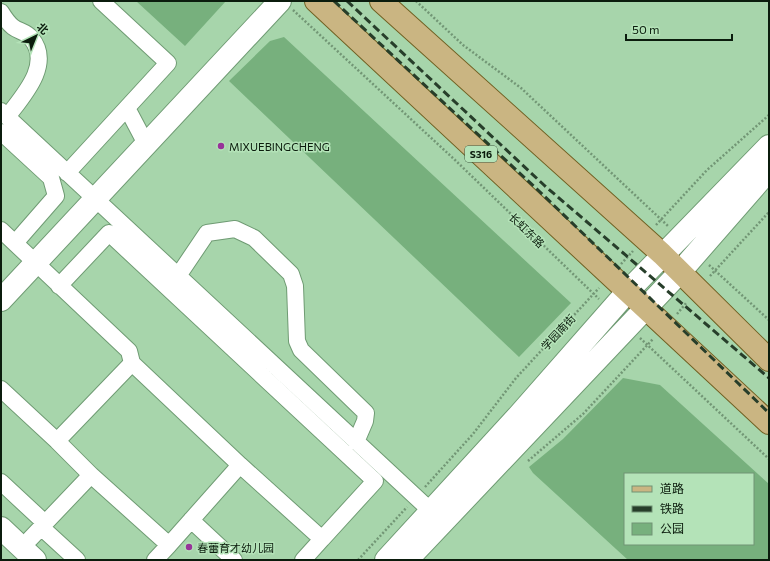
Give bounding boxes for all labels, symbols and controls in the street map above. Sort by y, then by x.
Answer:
north arrow [16,16,56,56]
scale bar [626,16,732,42]
text: 北 [35,20,52,37]
text: 50 m [632,22,660,36]
place label: MIXUEBINGCHENG [229,140,330,153]
marker: MIXUEBINGCHENG [216,141,226,151]
road number: S316 [465,146,497,162]
street label: 长虹东路 [507,210,547,250]
street label: 学园南街 [538,311,578,353]
legend [624,473,754,545]
text: 道路 [660,481,684,495]
text: 铁路 [660,501,684,515]
text: 公园 [660,521,684,535]
place label: 春蕾育才幼儿园 [197,541,274,554]
marker: 春蕾育才幼儿园 [184,542,194,552]

